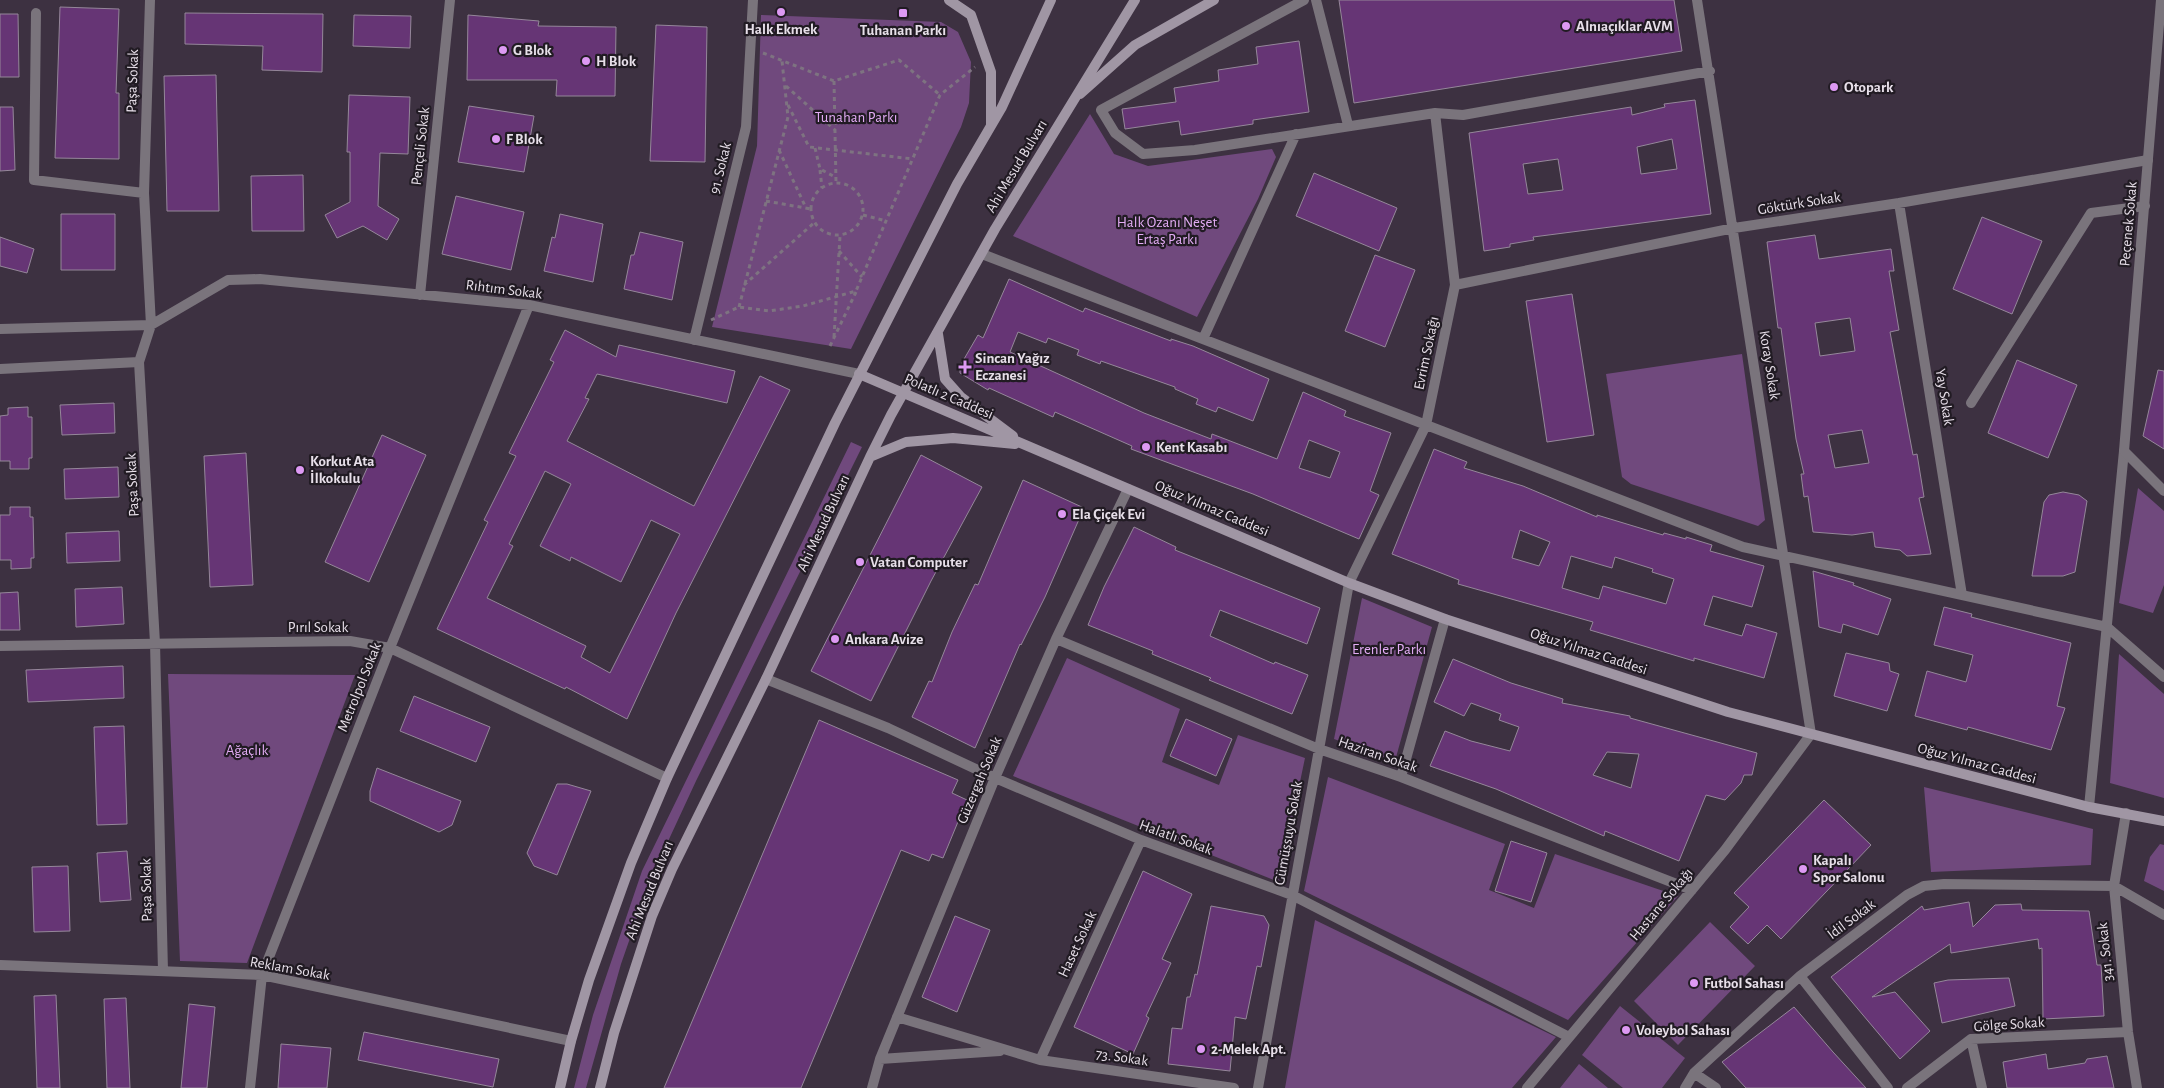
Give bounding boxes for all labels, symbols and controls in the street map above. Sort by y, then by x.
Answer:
marker: Halk Ekmek [775,6,787,18]
marker: Tuhanan Parkı [897,7,909,19]
place label: Alnıaçıklar AVM [1576,19,1673,34]
marker: Alnıaçıklar AVM [1560,20,1572,32]
place label: Halk Ekmek [745,22,818,37]
place label: Tuhanan Parkı [860,23,946,38]
place label: G Blok [513,43,552,58]
marker: G Blok [497,44,509,56]
street label: Paşa Sokak [124,49,141,113]
place label: H Blok [596,54,637,69]
marker: H Blok [580,55,592,67]
place label: Otopark [1844,80,1894,95]
marker: Otopark [1828,81,1840,93]
street label: Pençeli Sokak [409,106,432,186]
park label: Tunahan Parkı [815,110,897,125]
street label: Ahi Mesud Bulvarı [983,117,1050,215]
place label: F Blok [506,132,543,147]
marker: F Blok [490,133,502,145]
street label: 91. Sokak [707,141,734,195]
street label: Peçenek Sokak [2117,181,2140,267]
street label: Göktürk Sokak [1757,190,1842,217]
park label: Halk Ozanı Neşet Ertaş Parkı [1117,215,1217,247]
street label: Rıhtım Sokak [465,277,543,302]
street label: Evrim Sokağı [1411,315,1442,391]
street label: Koray Sokak [1757,329,1782,401]
place label: Sincan Yağız Eczanesi [975,351,1050,383]
marker: Sincan Yağız Eczanesi [959,361,971,373]
street label: Yay Sokak [1933,368,1956,427]
street label: Polatlı 2 Caddesi [902,371,996,422]
place label: Kent Kasabı [1156,440,1227,455]
marker: Kent Kasabı [1140,441,1152,453]
street label: Paşa Sokak [123,453,142,517]
place label: Korkut Ata İlkokulu [310,454,374,486]
marker: Korkut Ata İlkokulu [294,464,306,476]
street label: Ahi Mesud Bulvarı [794,472,852,574]
street label: Oğuz Yılmaz Caddesi [1153,478,1271,539]
place label: Ela Çiçek Evi [1072,507,1145,522]
marker: Ela Çiçek Evi [1056,508,1068,520]
place label: Vatan Computer [870,555,968,570]
marker: Vatan Computer [854,556,866,568]
street label: Pırıl Sokak [288,620,348,635]
street label: Oğuz Yılmaz Caddesi [1528,625,1649,677]
place label: Ankara Avize [845,632,923,647]
marker: Ankara Avize [829,633,841,645]
street label: Metrolpol Sokak [335,640,384,734]
park label: Erenler Parkı [1352,642,1426,657]
street label: Güzergah Sokak [954,734,1005,826]
street label: Haziran Sokak [1336,734,1420,775]
street label: Oğuz Yılmaz Caddesi [1916,740,2038,787]
park label: Ağaçlık [226,743,268,758]
street label: Gümüşsuyu Sokak [1272,780,1305,886]
street label: Halatlı Sokak [1137,817,1215,858]
street label: Ahi Mesud Bulvarı [623,839,676,942]
place label: Kapalı Spor Salonu [1813,853,1885,885]
street label: Paşa Sokak [138,858,155,922]
marker: Kapalı Spor Salonu [1797,863,1809,875]
street label: Hastane Sokağı [1627,865,1696,943]
street label: İdil Sokak [1823,895,1878,942]
street label: Haset Sokak [1056,909,1099,980]
street label: 341. Sokak [2095,922,2116,982]
street label: Reklam Sokak [249,954,331,983]
place label: Futbol Sahası [1704,976,1784,991]
marker: Futbol Sahası [1688,977,1700,989]
street label: Gölge Sokak [1973,1015,2045,1034]
place label: Voleybol Sahası [1636,1023,1730,1038]
marker: Voleybol Sahası [1620,1024,1632,1036]
place label: 2-Melek Apt. [1211,1042,1286,1057]
marker: 2-Melek Apt. [1195,1043,1207,1055]
street label: 73. Sokak [1095,1046,1149,1069]

